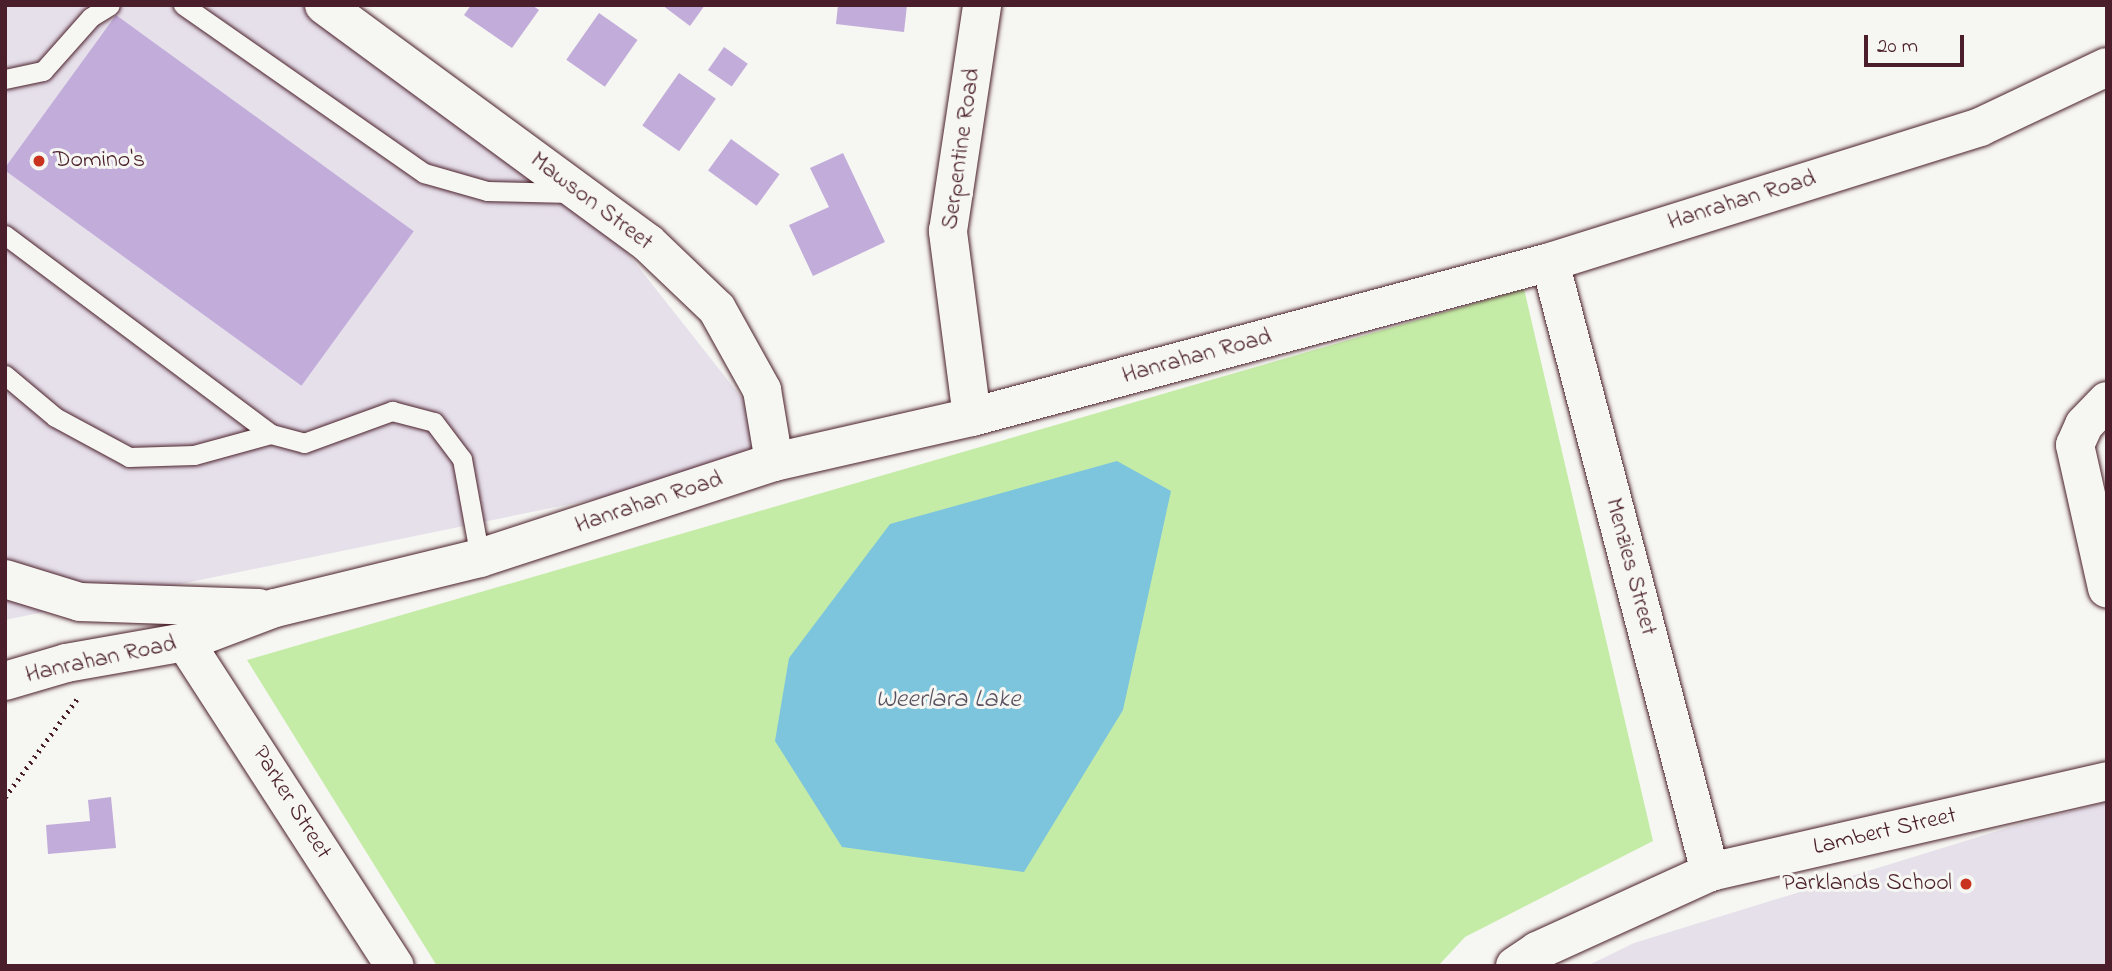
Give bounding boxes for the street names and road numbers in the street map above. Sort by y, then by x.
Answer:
street label: Serpentine Road [936,67,988,231]
street label: Mawson Street [524,146,658,258]
street label: Hanrahan Road [1664,165,1820,237]
street label: Hanrahan Road [1119,323,1275,391]
street label: Hanrahan Road [572,466,726,540]
street label: Menzies Street [1598,495,1662,639]
street label: Hanrahan Road [23,630,179,690]
street label: Parker Street [245,741,337,865]
street label: Lambert Street [1811,802,1959,862]

